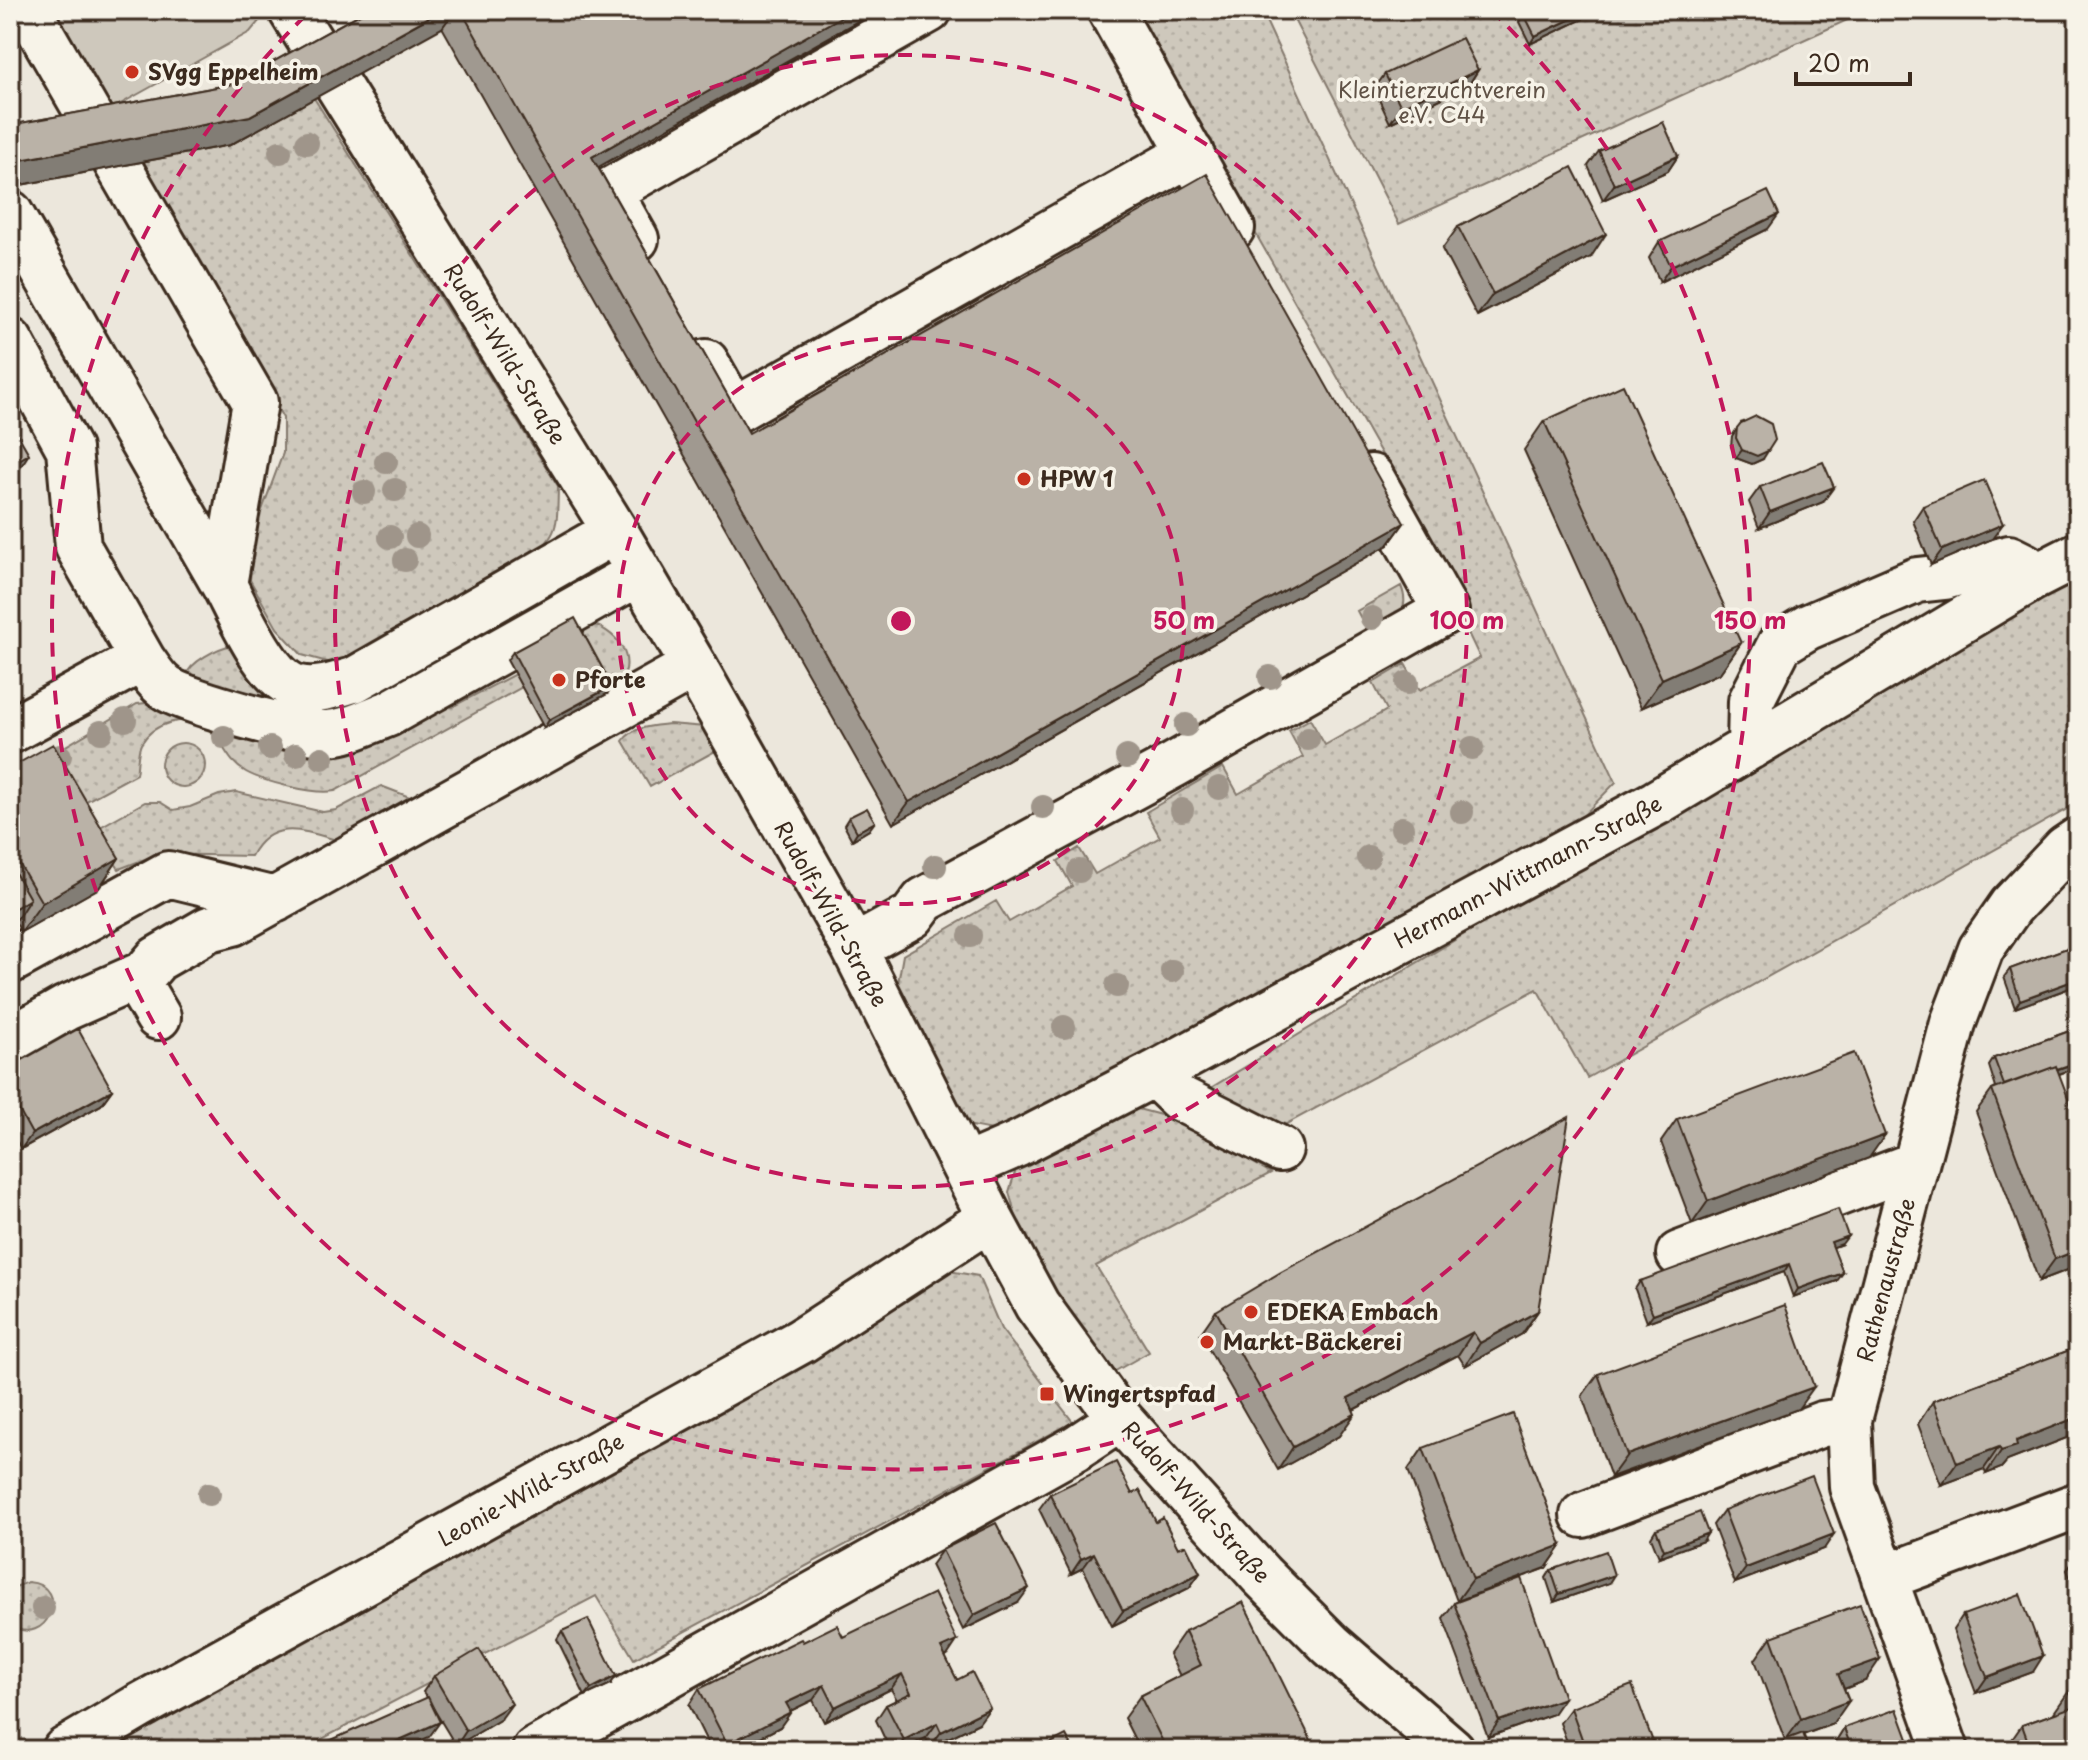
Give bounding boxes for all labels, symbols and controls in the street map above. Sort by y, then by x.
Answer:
scale bar [1796,36,1910,86]
text: 20 m [1808,44,1870,80]
place label: SVgg Eppelheim [148,54,319,87]
marker: SVgg Eppelheim [123,63,141,81]
park label: Kleintierzuchtverein e.V. C44 [1338,72,1546,130]
street label: Rudolf-Wild-Straße [437,256,576,450]
place label: HPW 1 [1040,461,1113,494]
marker: HPW 1 [1015,470,1033,488]
text: 50 m [1153,601,1215,637]
text: 100 m [1430,601,1504,637]
text: 150 m [1714,601,1786,637]
centre of rings [887,607,915,635]
place label: Pforte [575,662,646,695]
marker: Pforte [550,671,568,689]
street label: Hermann-Wittmann-Straße [1387,786,1667,955]
street label: Rudolf-Wild-Straße [767,814,897,1012]
street label: Rathenaustraße [1847,1194,1922,1365]
place label: EDEKA Embach [1267,1294,1439,1327]
marker: EDEKA Embach [1242,1303,1260,1321]
place label: Markt-Bäckerei [1223,1324,1402,1357]
marker: Markt-Bäckerei [1198,1333,1216,1351]
place label: Wingertspfad [1063,1376,1216,1409]
marker: Wingertspfad [1038,1385,1056,1403]
street label: Rudolf-Wild-Straße [1115,1412,1279,1590]
street label: Leonie-Wild-Straße [431,1424,629,1554]

